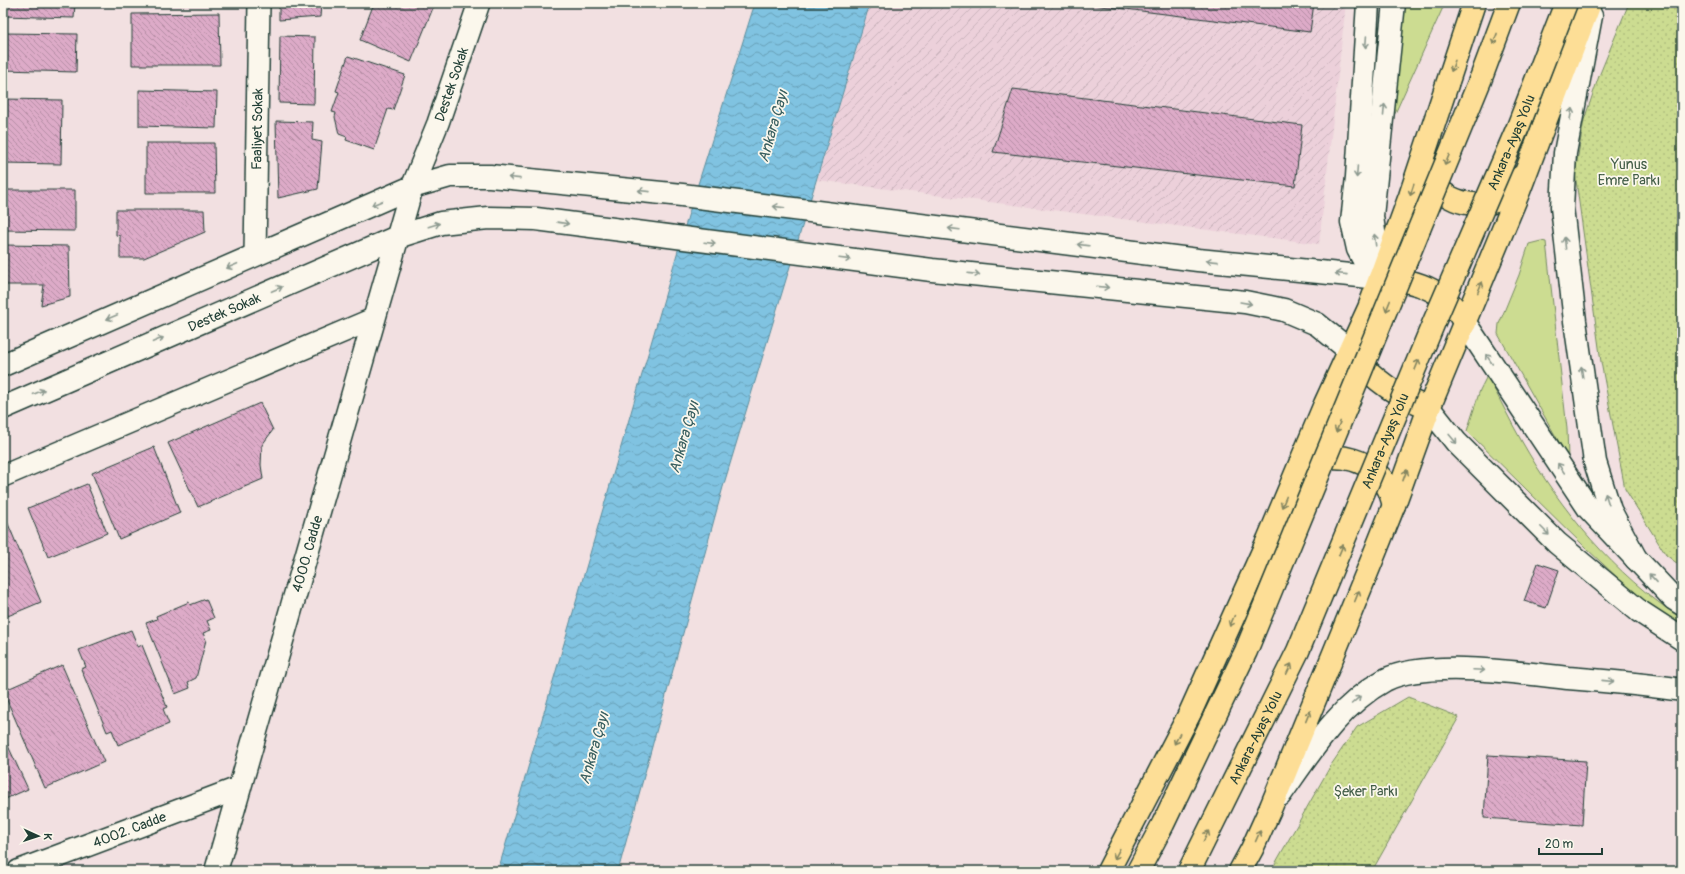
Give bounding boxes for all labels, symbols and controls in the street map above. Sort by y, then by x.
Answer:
one-way arrow [1491,33,1499,45]
one-way arrow [1362,35,1369,48]
street label: Destek Sokak [431,45,472,124]
one-way arrow [1449,60,1456,73]
water label: Ankara Çayı [754,87,793,164]
street label: Faaliyet Sokak [248,88,267,170]
street label: Ankara-Ayaş Yolu [1484,92,1539,193]
one-way arrow [1380,104,1387,117]
one-way arrow [1568,108,1576,121]
one-way arrow [1443,154,1450,166]
park label: Yunus Emre Parkı [1598,156,1660,189]
one-way arrow [1353,165,1360,178]
one-way arrow [508,175,521,182]
one-way arrow [1407,183,1415,195]
one-way arrow [638,187,651,194]
one-way arrow [371,200,383,207]
one-way arrow [773,203,786,211]
one-way arrow [556,219,569,227]
one-way arrow [427,221,440,228]
one-way arrow [948,225,961,233]
one-way arrow [1371,233,1379,246]
one-way arrow [1562,237,1569,250]
one-way arrow [703,239,716,246]
one-way arrow [1077,241,1090,249]
one-way arrow [838,255,851,263]
one-way arrow [1206,258,1219,265]
one-way arrow [226,262,238,270]
one-way arrow [967,270,980,278]
one-way arrow [1335,270,1348,278]
one-way arrow [1477,282,1484,294]
one-way arrow [271,284,283,292]
one-way arrow [1096,284,1109,291]
street label: Destek Sokak [185,289,263,336]
one-way arrow [1239,299,1252,307]
one-way arrow [1383,300,1391,312]
one-way arrow [107,314,119,322]
one-way arrow [152,336,164,344]
one-way arrow [1485,354,1493,365]
one-way arrow [1413,360,1421,372]
one-way arrow [1578,366,1586,379]
one-way arrow [32,388,44,395]
street label: Ankara-Ayaş Yolu [1358,391,1413,491]
water label: Ankara Çayı [665,398,704,475]
one-way arrow [1334,420,1342,432]
one-way arrow [1449,434,1458,444]
one-way arrow [1557,462,1566,473]
one-way arrow [1402,470,1410,482]
one-way arrow [1603,493,1610,506]
one-way arrow [1280,495,1287,507]
street label: 4000. Cadde [288,514,326,594]
one-way arrow [1540,526,1550,536]
one-way arrow [1338,545,1345,557]
one-way arrow [1649,573,1658,583]
one-way arrow [1354,591,1362,603]
one-way arrow [1228,614,1235,626]
one-way arrow [1286,664,1293,676]
one-way arrow [1472,666,1485,674]
one-way arrow [1601,678,1614,685]
street label: Ankara-Ayaş Yolu [1225,688,1286,787]
one-way arrow [1351,696,1362,705]
water label: Ankara Çayı [575,709,614,786]
one-way arrow [1305,711,1312,723]
one-way arrow [1173,732,1180,744]
park label: Şeker Parkı [1334,783,1398,800]
street label: 4002. Cadde [90,808,169,851]
north arrow [18,816,58,856]
one-way arrow [1203,830,1210,842]
scale bar [1539,830,1602,856]
one-way arrow [1255,831,1262,843]
text: K [41,833,54,841]
text: 20 m [1545,837,1574,852]
one-way arrow [1113,848,1120,860]

